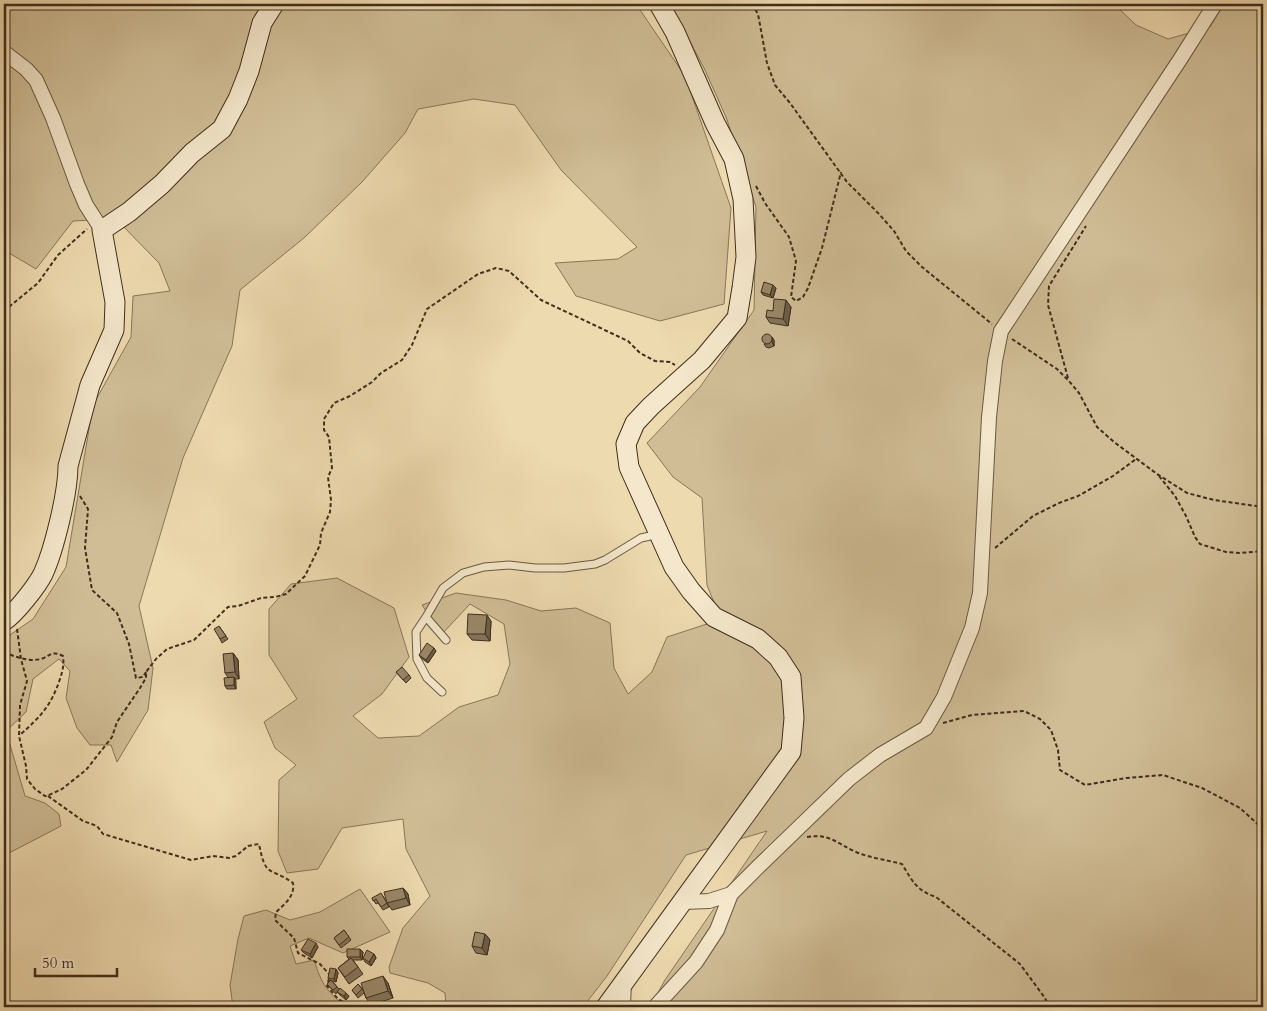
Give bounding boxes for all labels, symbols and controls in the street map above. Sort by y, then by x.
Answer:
scale bar [35,946,118,978]
text: 50 m [42,953,74,973]

